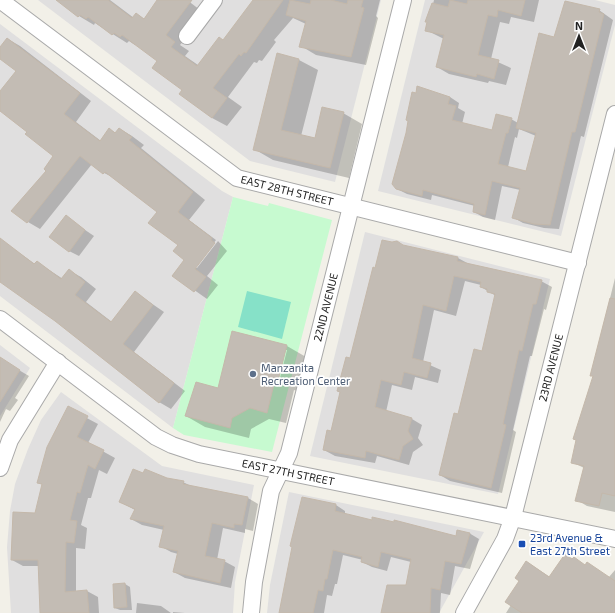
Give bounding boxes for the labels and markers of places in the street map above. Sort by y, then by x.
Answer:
place label: Manzanita Recreation Center [261,361,351,387]
marker: Manzanita Recreation Center [248,369,258,379]
place label: 23rd Avenue & East 27th Street [530,531,610,557]
marker: 23rd Avenue & East 27th Street [517,539,527,549]

